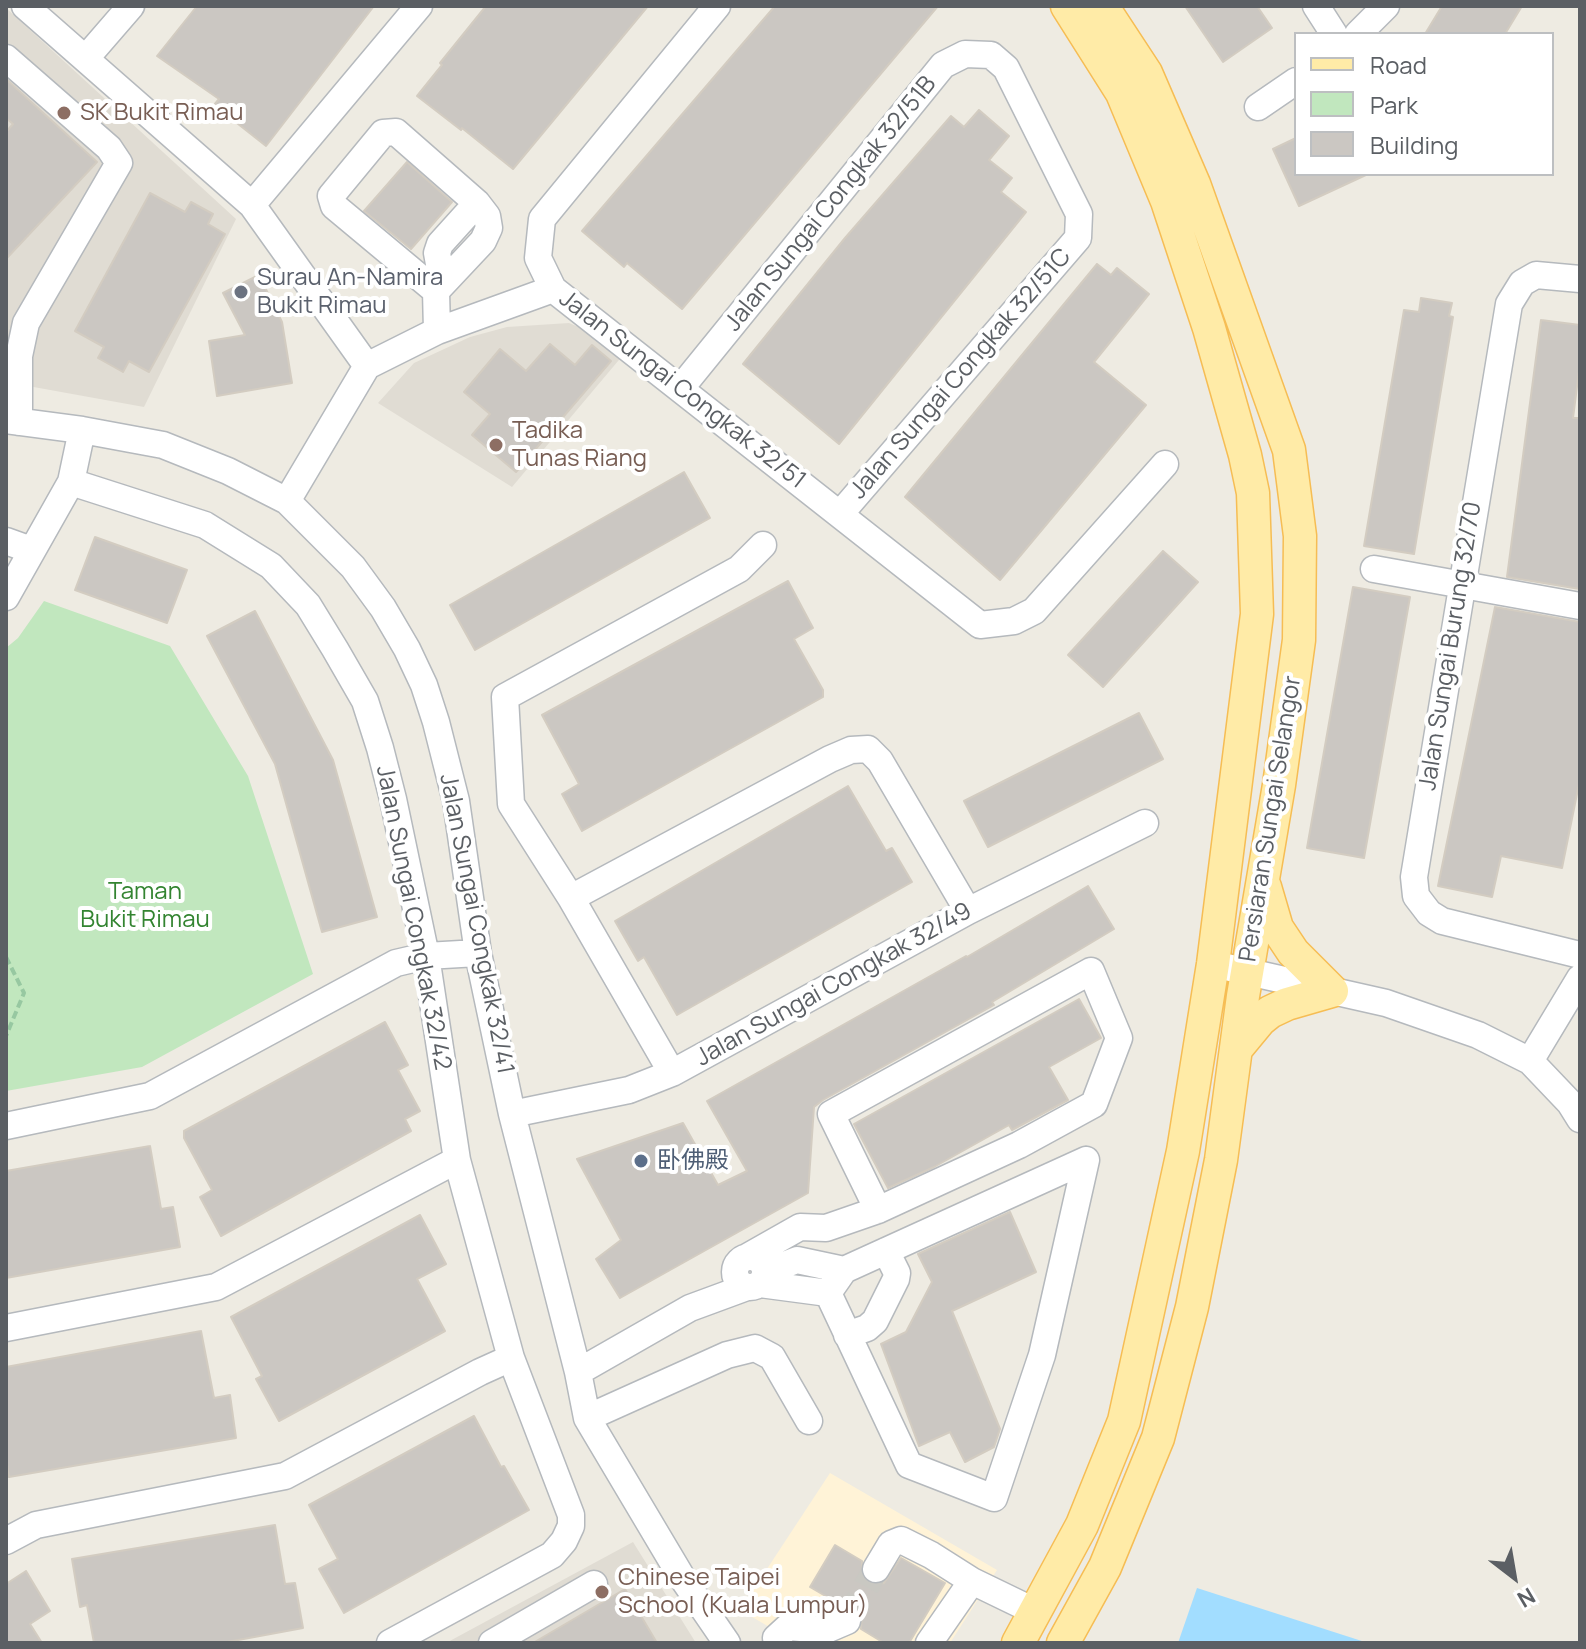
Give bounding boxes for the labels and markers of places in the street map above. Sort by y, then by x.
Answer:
place label: SK Bukit Rimau [80,99,243,127]
marker: SK Bukit Rimau [55,104,73,122]
place label: Surau An-Namira Bukit Rimau [257,264,443,320]
marker: Surau An-Namira Bukit Rimau [232,283,250,301]
place label: Tadika Tunas Riang [512,417,647,473]
marker: Tadika Tunas Riang [487,436,505,454]
place label: 卧佛殿 [657,1147,729,1175]
marker: 卧佛殿 [632,1152,650,1170]
place label: Chinese Taipei School (Kuala Lumpur) [618,1564,868,1620]
marker: Chinese Taipei School (Kuala Lumpur) [593,1583,611,1601]

